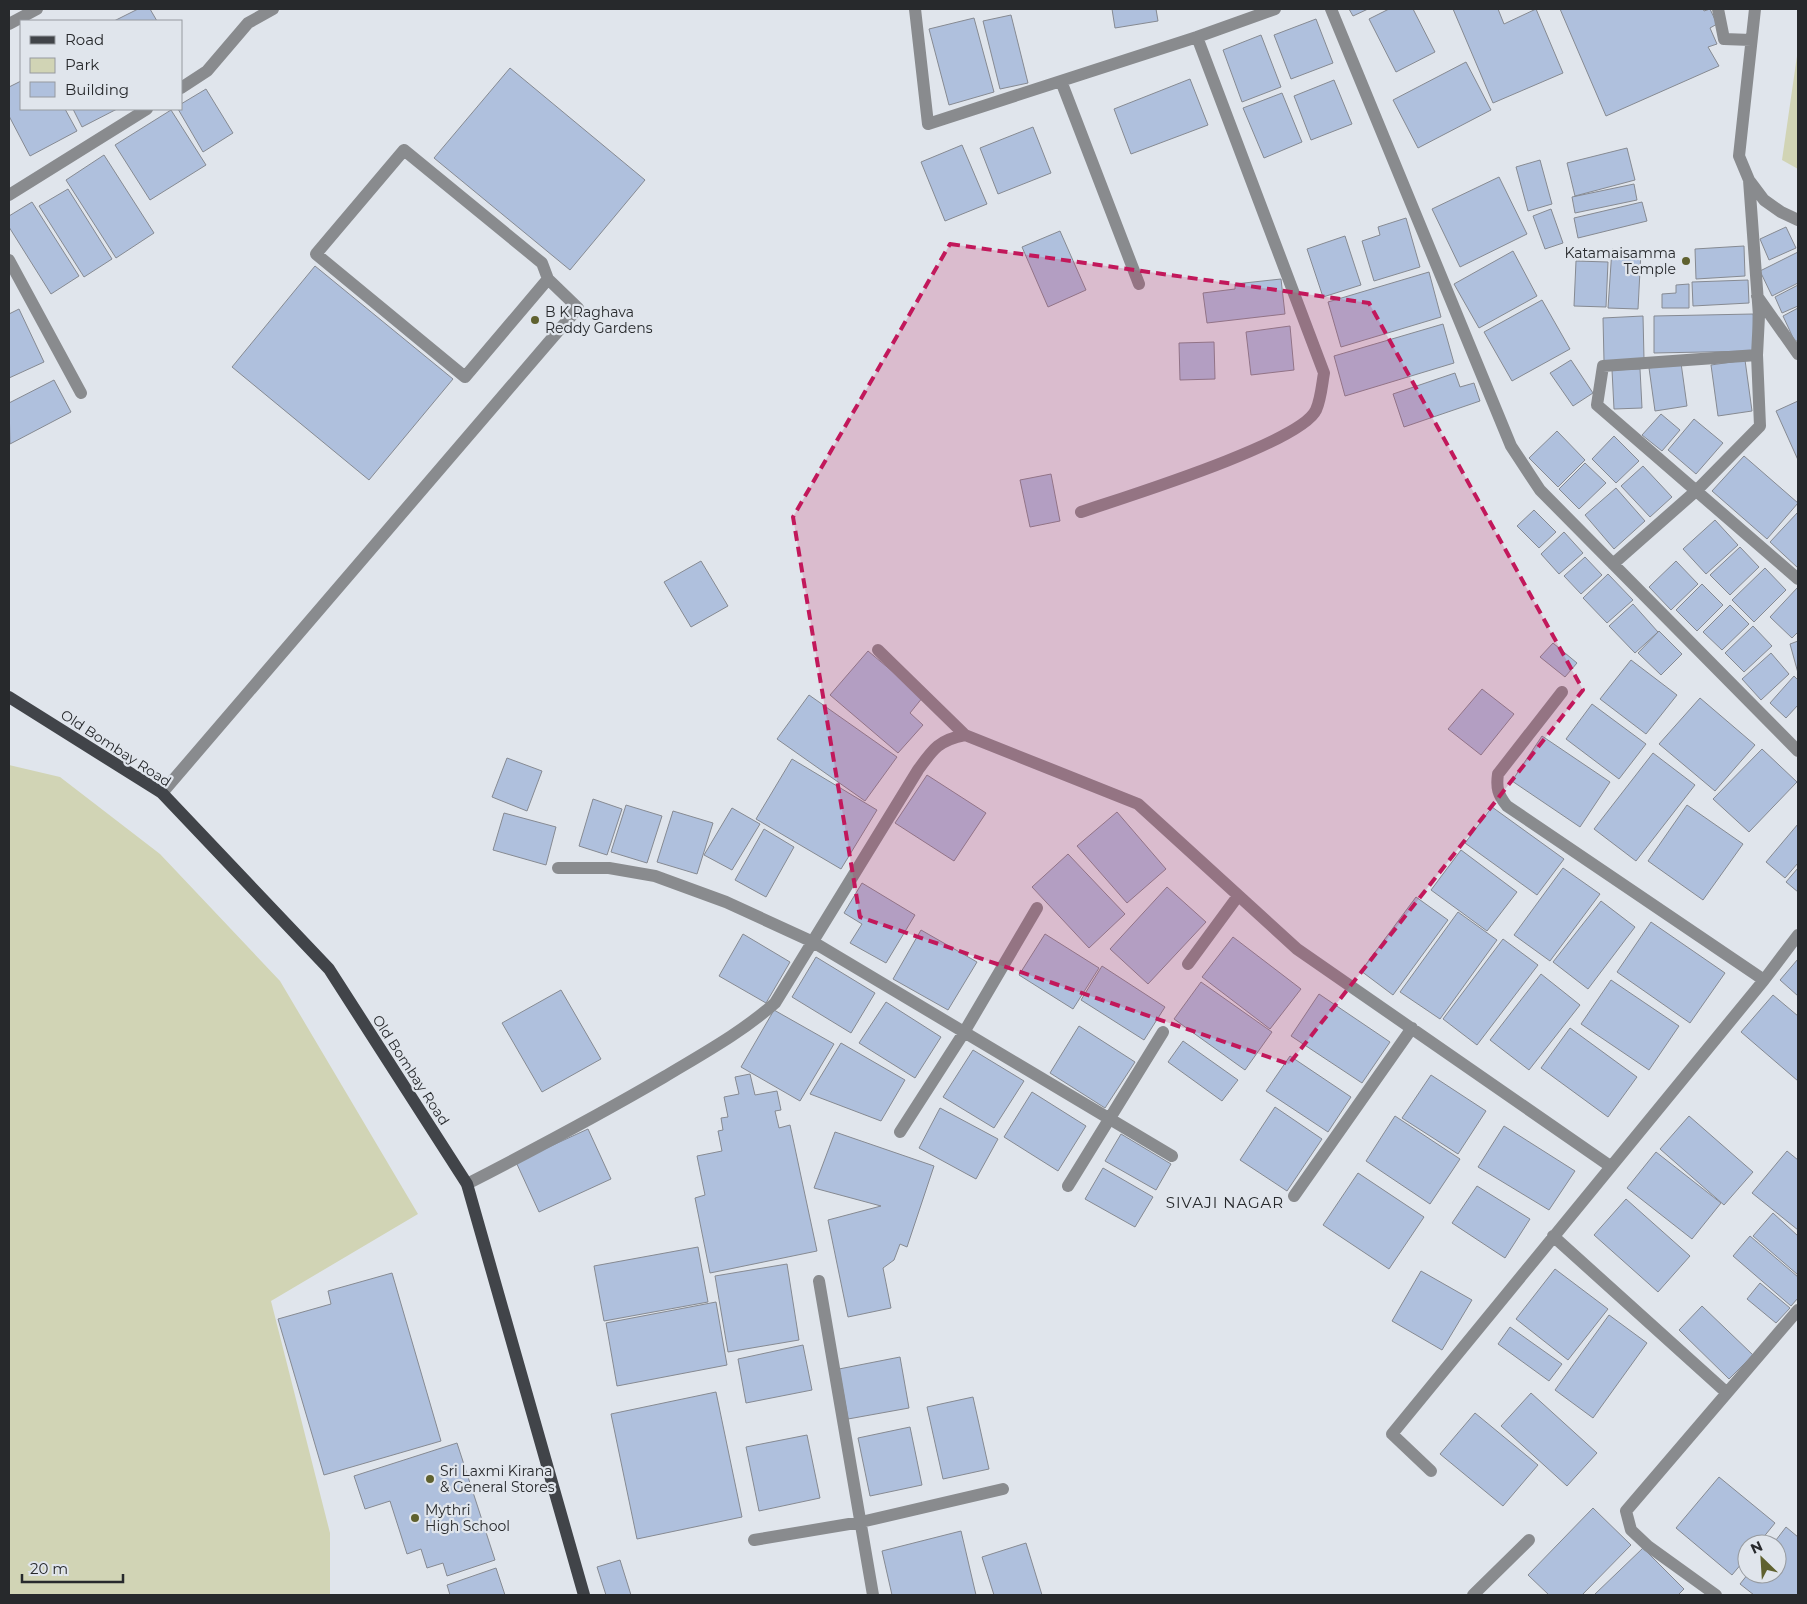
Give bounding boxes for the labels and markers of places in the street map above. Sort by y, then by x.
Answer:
place label: Katamaisamma Temple [1564,244,1676,278]
marker: Katamaisamma Temple [1680,255,1692,267]
place label: B K Raghava Reddy Gardens [545,303,653,337]
marker: B K Raghava Reddy Gardens [529,314,541,326]
place label: Sri Laxmi Kirana & General Stores [440,1462,555,1496]
marker: Sri Laxmi Kirana & General Stores [424,1473,436,1485]
place label: Mythri High School [425,1501,510,1535]
marker: Mythri High School [409,1512,421,1524]

